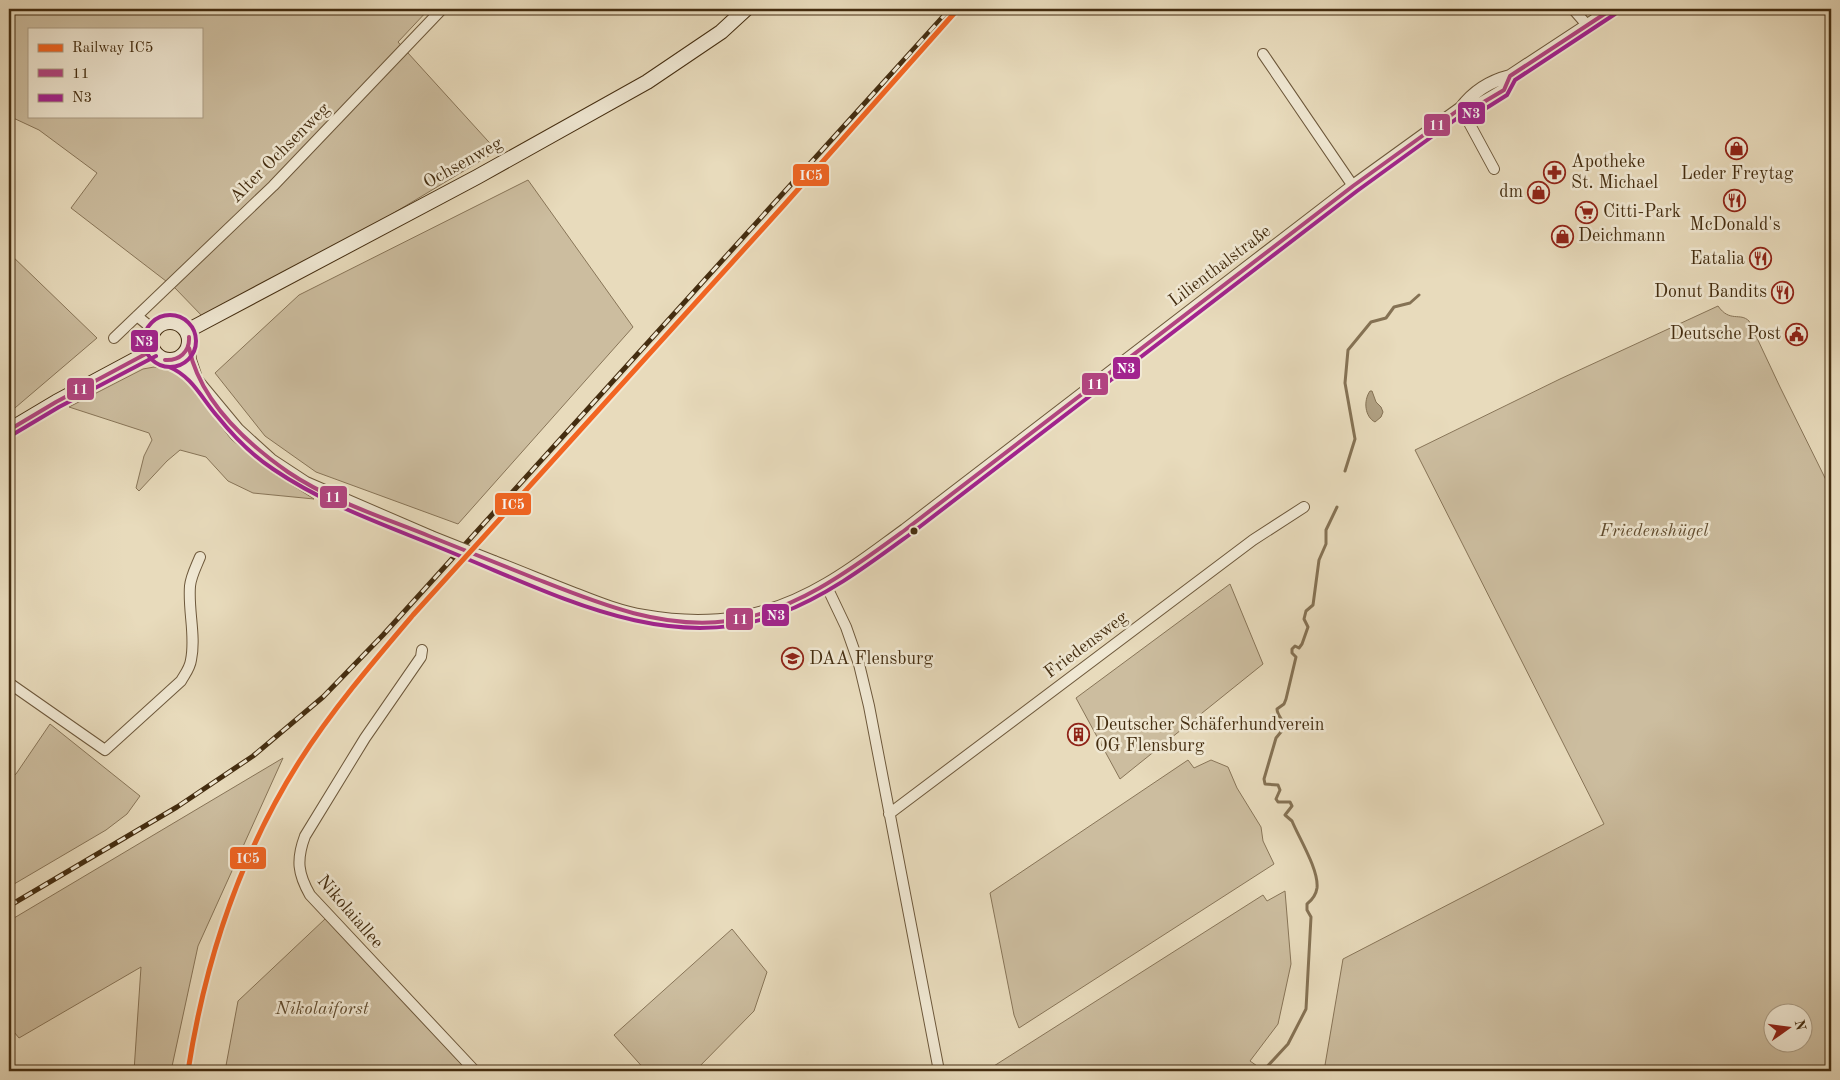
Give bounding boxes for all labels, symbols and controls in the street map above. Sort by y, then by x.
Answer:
legend [28,28,202,118]
text: Railway IC5 [72,41,153,56]
text: 11 [72,67,89,82]
text: N3 [72,91,92,106]
street label: Alter Ochsenweg [227,100,333,206]
line badge: N3 [1457,101,1486,125]
text: N3 [1462,107,1480,121]
line badge: 11 [1423,113,1451,137]
text: 11 [1429,119,1445,133]
street label: Ochsenweg [421,134,506,192]
shop icon: Leder Freytag [1725,137,1749,161]
place label: Apotheke St. Michael [1571,153,1658,192]
pharmacy icon: Apotheke St. Michael [1543,160,1567,184]
line badge: IC5 [792,163,830,187]
place label: Leder Freytag [1681,165,1794,183]
text: IC5 [799,169,823,183]
shop icon: dm [1527,180,1551,204]
place label: dm [1499,183,1523,201]
restaurant icon: McDonald's [1723,188,1747,212]
supermarket icon: Citti-Park [1575,200,1599,224]
place label: Citti-Park [1603,203,1681,221]
place label: McDonald's [1690,216,1781,234]
street label: Lilienthalstraße [1166,222,1274,310]
shop icon: Deichmann [1550,224,1574,248]
place label: Deichmann [1578,227,1666,245]
restaurant icon: Eatalia [1749,247,1773,271]
place label: Eatalia [1690,250,1745,268]
restaurant icon: Donut Bandits [1771,280,1795,304]
place label: Donut Bandits [1654,283,1767,301]
public building icon: Deutsche Post [1785,322,1809,346]
place label: Deutsche Post [1670,325,1781,343]
line badge: N3 [130,329,159,353]
text: N3 [135,335,153,349]
line badge: N3 [1112,356,1141,380]
text: N3 [1117,362,1135,376]
line badge: 11 [1081,372,1109,396]
line badge: 11 [66,377,95,401]
text: 11 [1087,378,1103,392]
text: 11 [72,383,88,397]
line badge: 11 [319,485,348,509]
text: 11 [325,491,341,505]
line badge: IC5 [494,492,532,516]
text: IC5 [501,498,525,512]
park label: Friedenshügel [1599,522,1709,540]
unlabelled marker [909,526,919,536]
line badge: N3 [761,603,790,627]
line badge: 11 [725,607,754,631]
street label: Friedensweg [1041,608,1131,682]
text: N3 [767,609,785,623]
text: 11 [732,613,748,627]
school or university icon: DAA Flensburg [781,647,805,671]
place label: DAA Flensburg [809,650,933,668]
place label: Deutscher Schäferhundverein OG Flensburg [1095,716,1325,755]
building icon: Deutscher Schäferhundverein OG Flensburg [1067,723,1091,747]
line badge: IC5 [229,846,267,870]
text: IC5 [236,852,260,866]
street label: Nikolaiallee [313,872,387,952]
park label: Nikolaiforst [274,1000,369,1018]
north arrow [1762,1002,1812,1052]
text: N [1792,1018,1808,1032]

